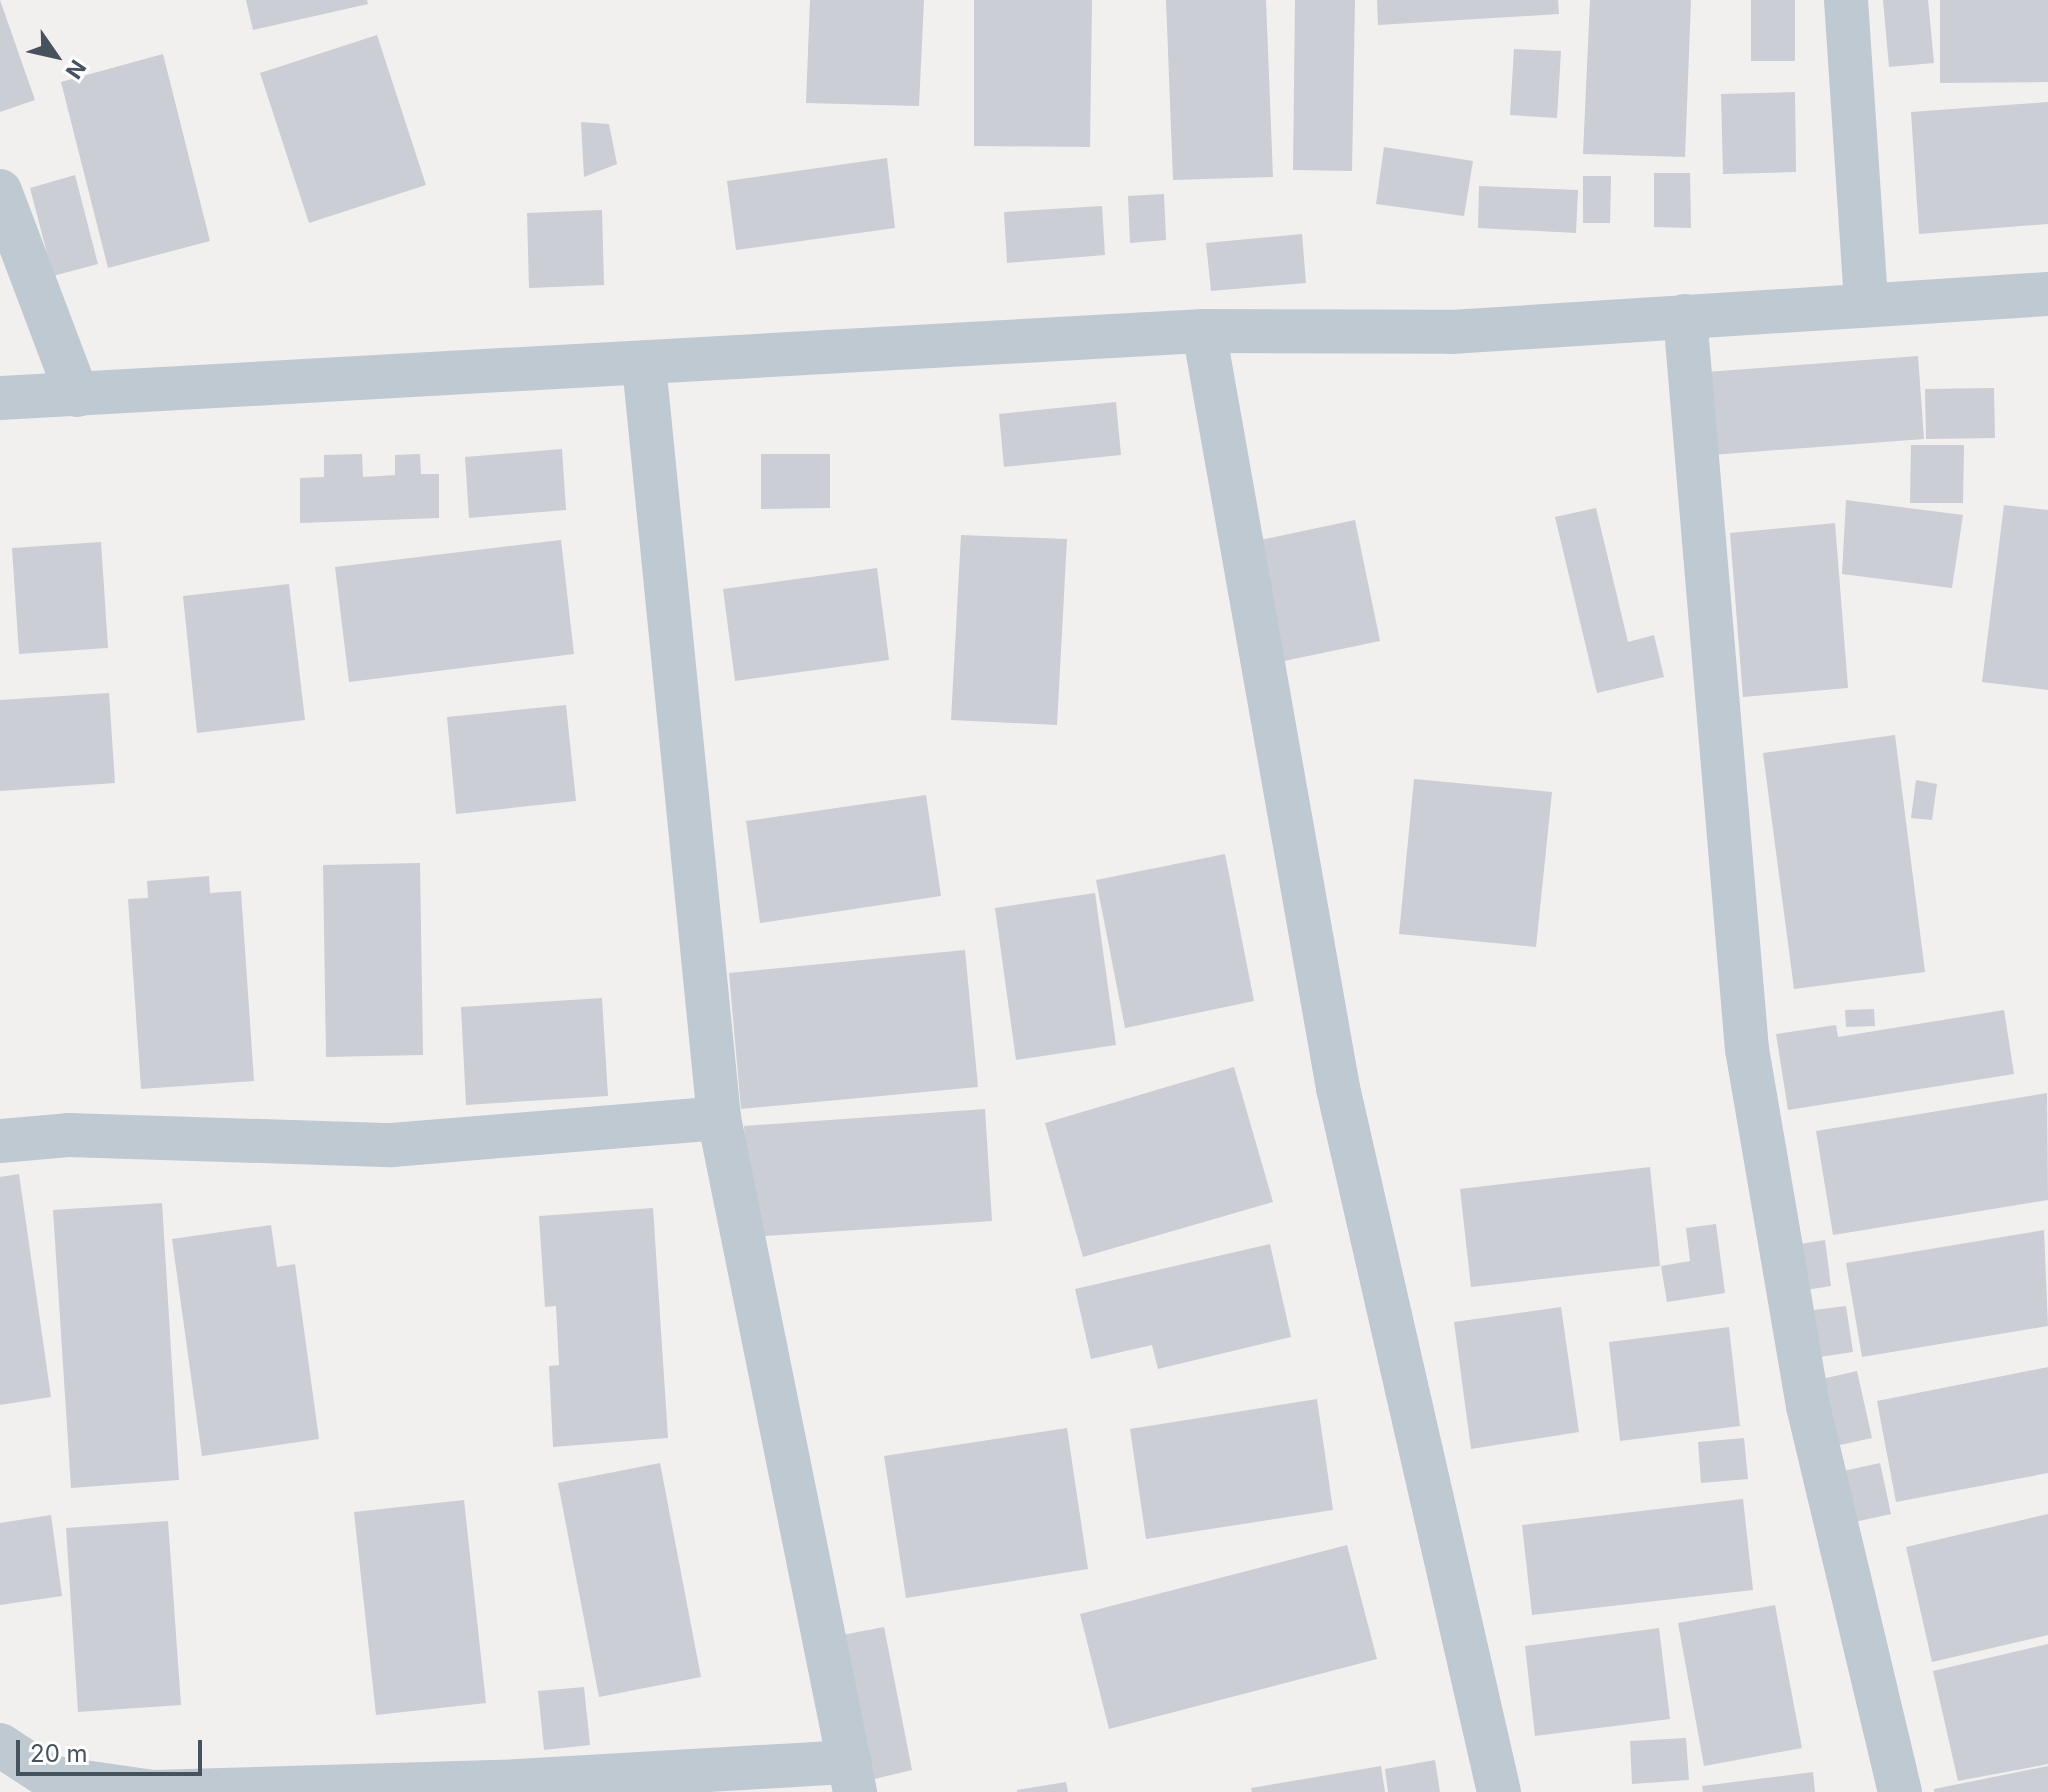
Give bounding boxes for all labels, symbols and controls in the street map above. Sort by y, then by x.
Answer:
north arrow [16,16,96,96]
text: N [60,55,91,84]
scale bar [20,1724,206,1774]
text: 20 m [30,1739,88,1768]

